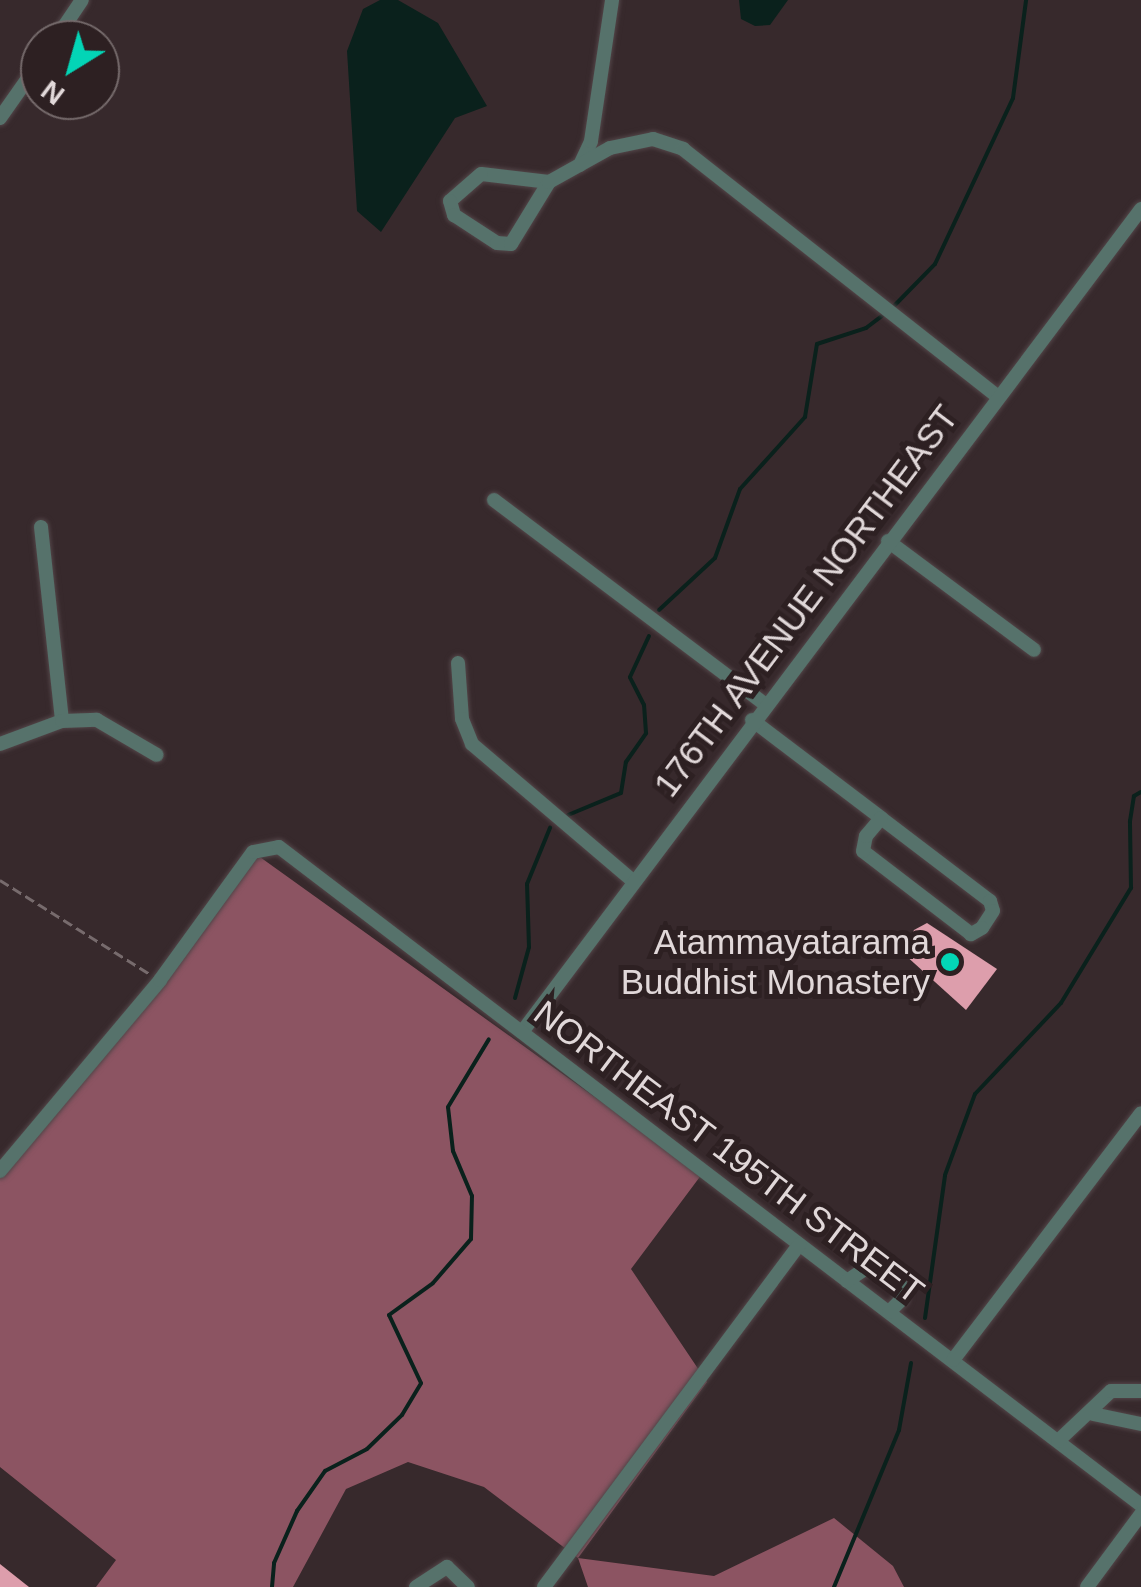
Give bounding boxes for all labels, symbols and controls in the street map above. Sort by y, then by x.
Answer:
north arrow [20,20,120,120]
text: N [35,74,70,111]
street label: 176TH AVENUE NORTHEAST [644,396,968,806]
place label: Atammayatarama Buddhist Monastery [621,921,930,1003]
marker: Atammayatarama Buddhist Monastery [939,951,961,973]
street label: NORTHEAST 195TH STREET [526,991,932,1313]

